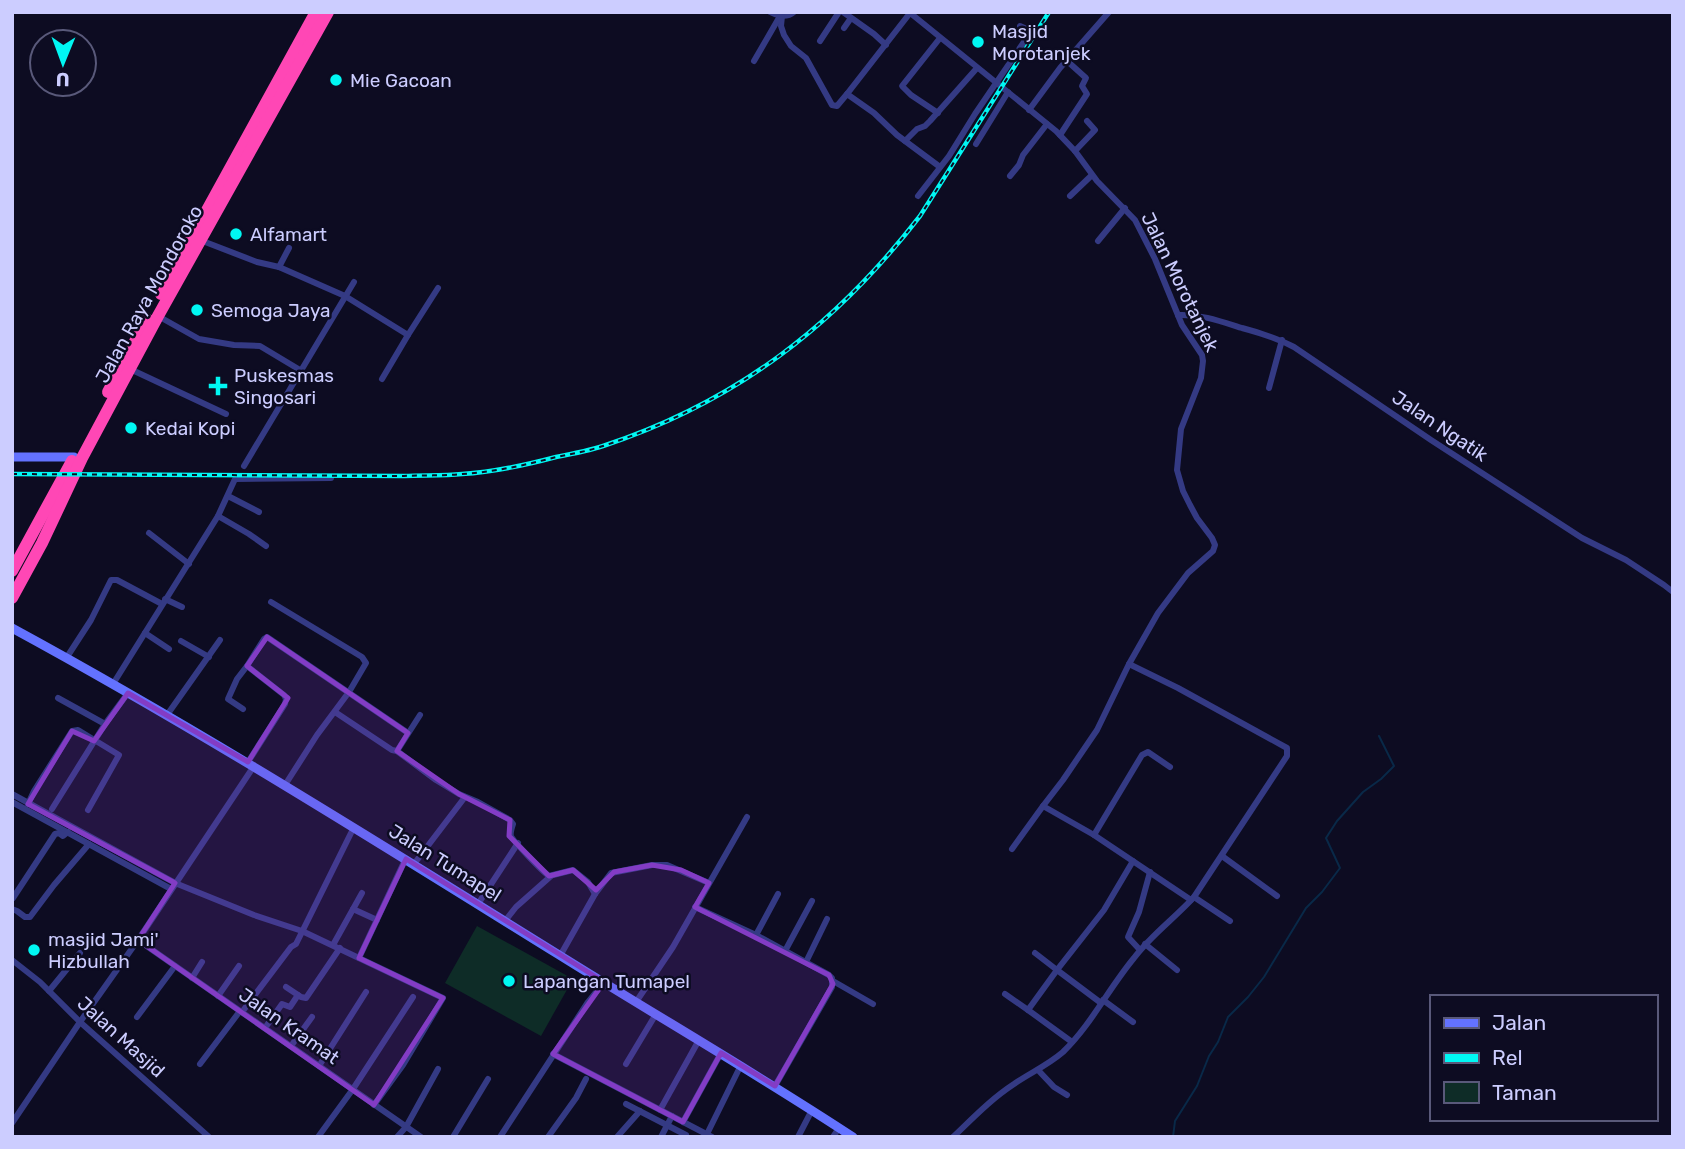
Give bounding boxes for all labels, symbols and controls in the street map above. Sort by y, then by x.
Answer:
place label: Masjid Morotanjek [992,20,1091,65]
north arrow [28,28,98,98]
marker: Masjid Morotanjek [970,34,986,50]
text: U [56,68,70,91]
place label: Mie Gacoan [350,69,452,92]
marker: Mie Gacoan [328,72,344,88]
street label: Jalan Raya Mondoroko [91,201,207,387]
street label: Jalan Morotanjek [1136,209,1224,356]
place label: Alfamart [250,223,328,246]
marker: Alfamart [228,226,244,242]
place label: Semoga Jaya [211,299,331,322]
marker: Semoga Jaya [189,302,205,318]
place label: Puskesmas Singosari [234,364,334,409]
marker: Puskesmas Singosari [208,376,228,396]
street label: Jalan Ngatik [1388,386,1492,467]
place label: Kedai Kopi [145,417,235,440]
marker: Kedai Kopi [123,420,139,436]
street label: Jalan Tumapel [385,819,505,907]
place label: masjid Jami' Hizbullah [48,928,159,973]
marker: masjid Jami' Hizbullah [26,942,42,958]
place label: Lapangan Tumapel [523,970,690,993]
marker: Lapangan Tumapel [501,973,517,989]
street label: Jalan Kramat [234,983,344,1069]
street label: Jalan Masjid [73,992,169,1082]
legend [1430,995,1657,1121]
text: Jalan [1492,1010,1546,1035]
text: Rel [1492,1045,1523,1070]
text: Taman [1492,1080,1557,1105]

